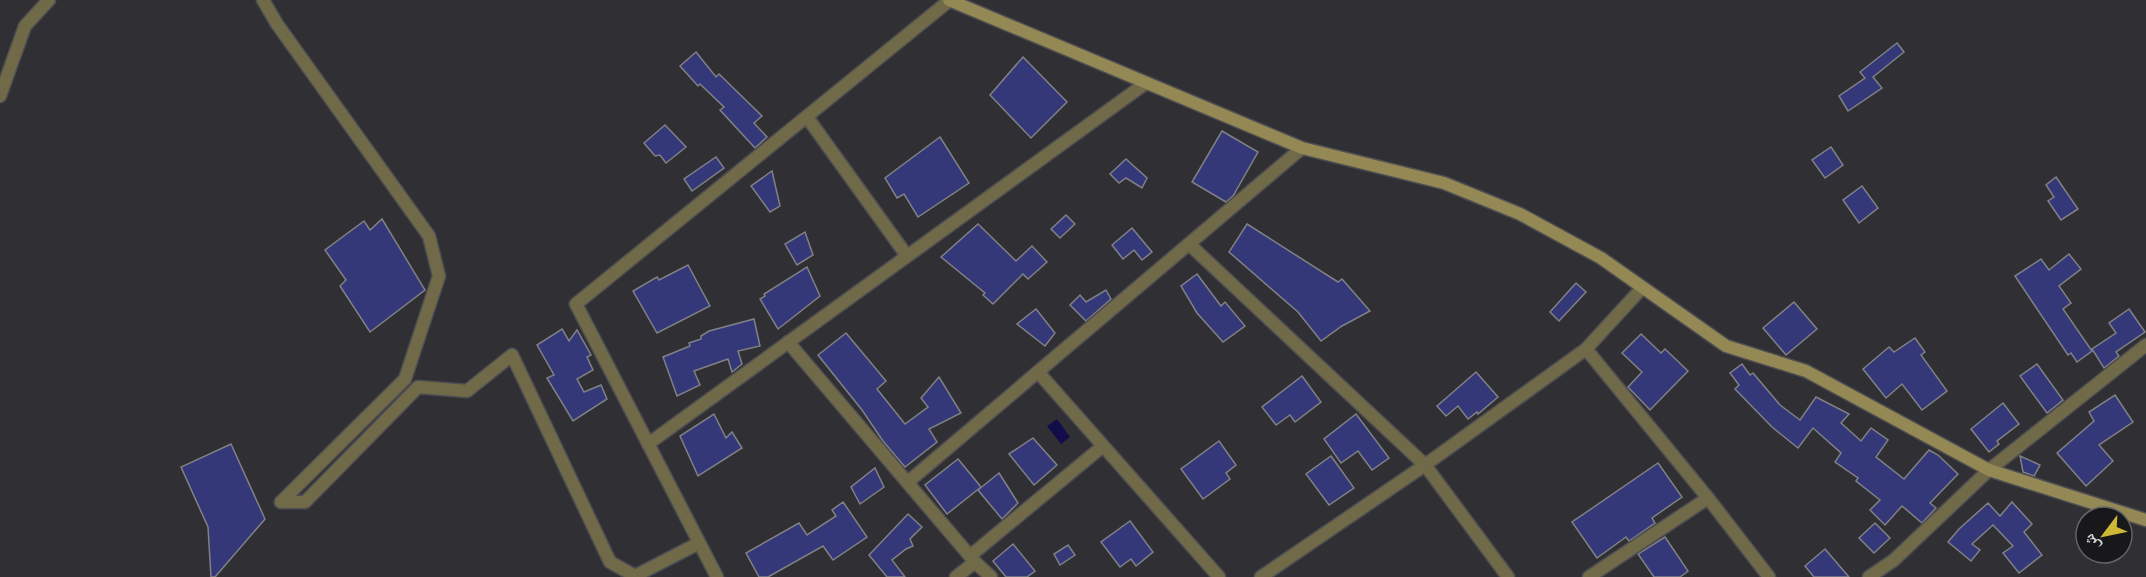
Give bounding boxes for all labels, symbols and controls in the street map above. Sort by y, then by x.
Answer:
north arrow [2074,505,2134,565]
text: ش [2080,530,2104,554]

